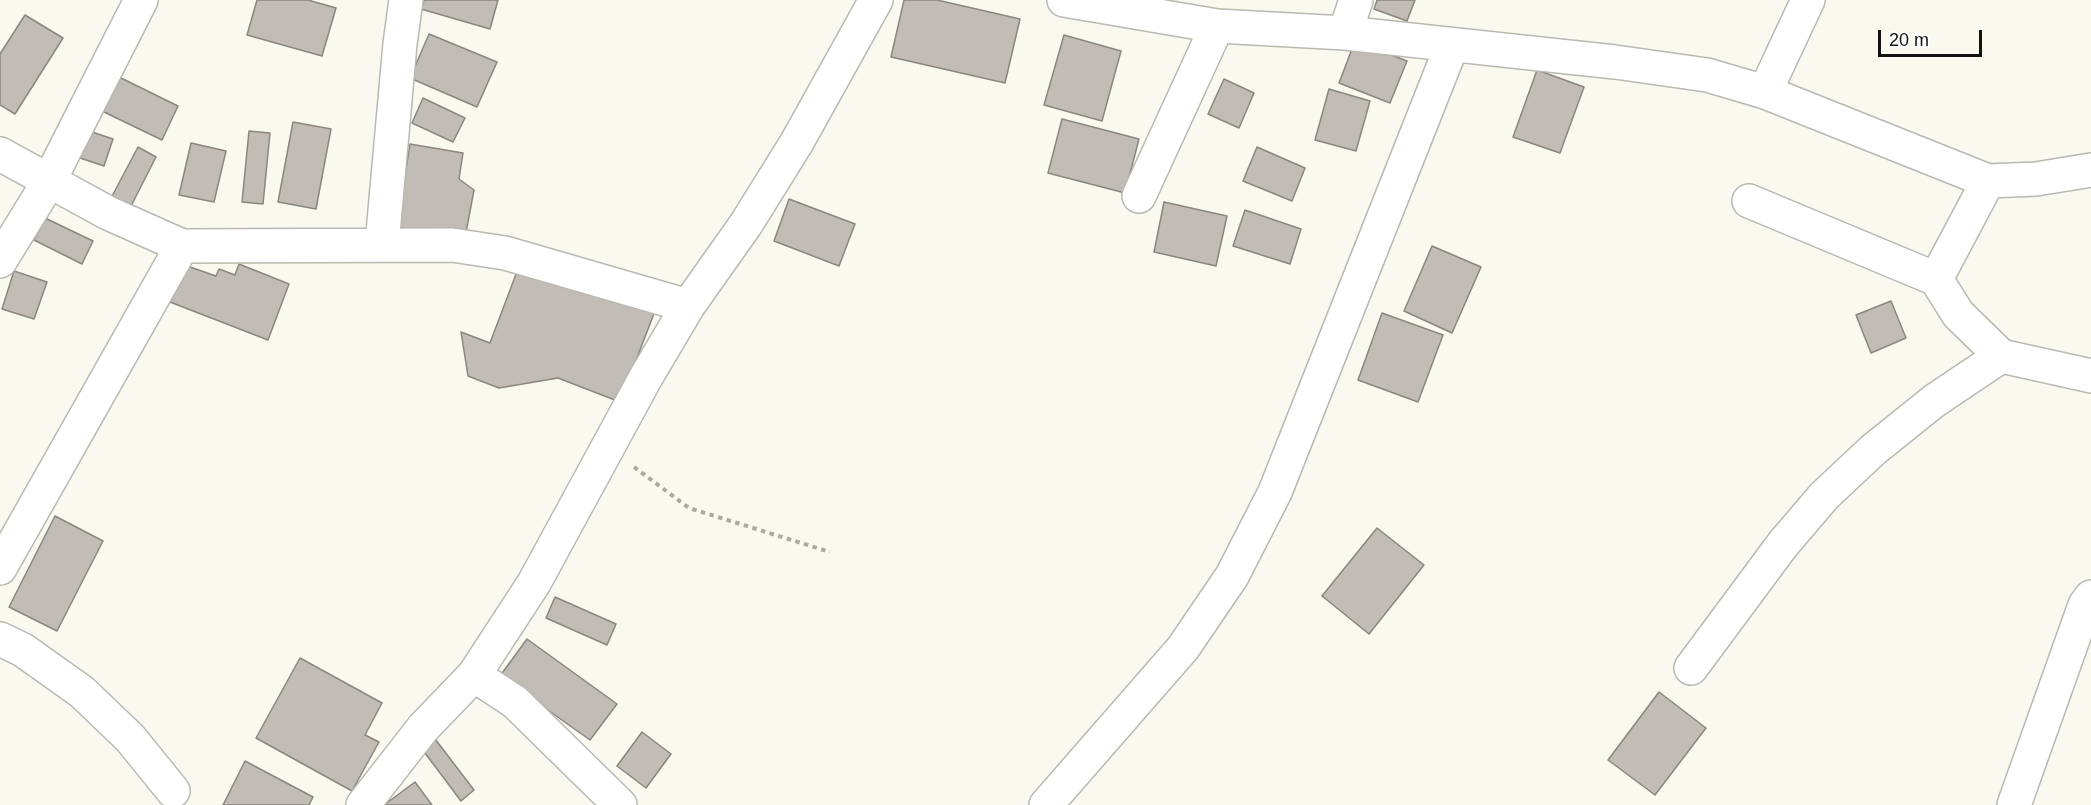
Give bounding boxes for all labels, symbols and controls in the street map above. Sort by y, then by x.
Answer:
scale bar [1881,18,1984,56]
text: 20 m [1889,30,1929,50]

